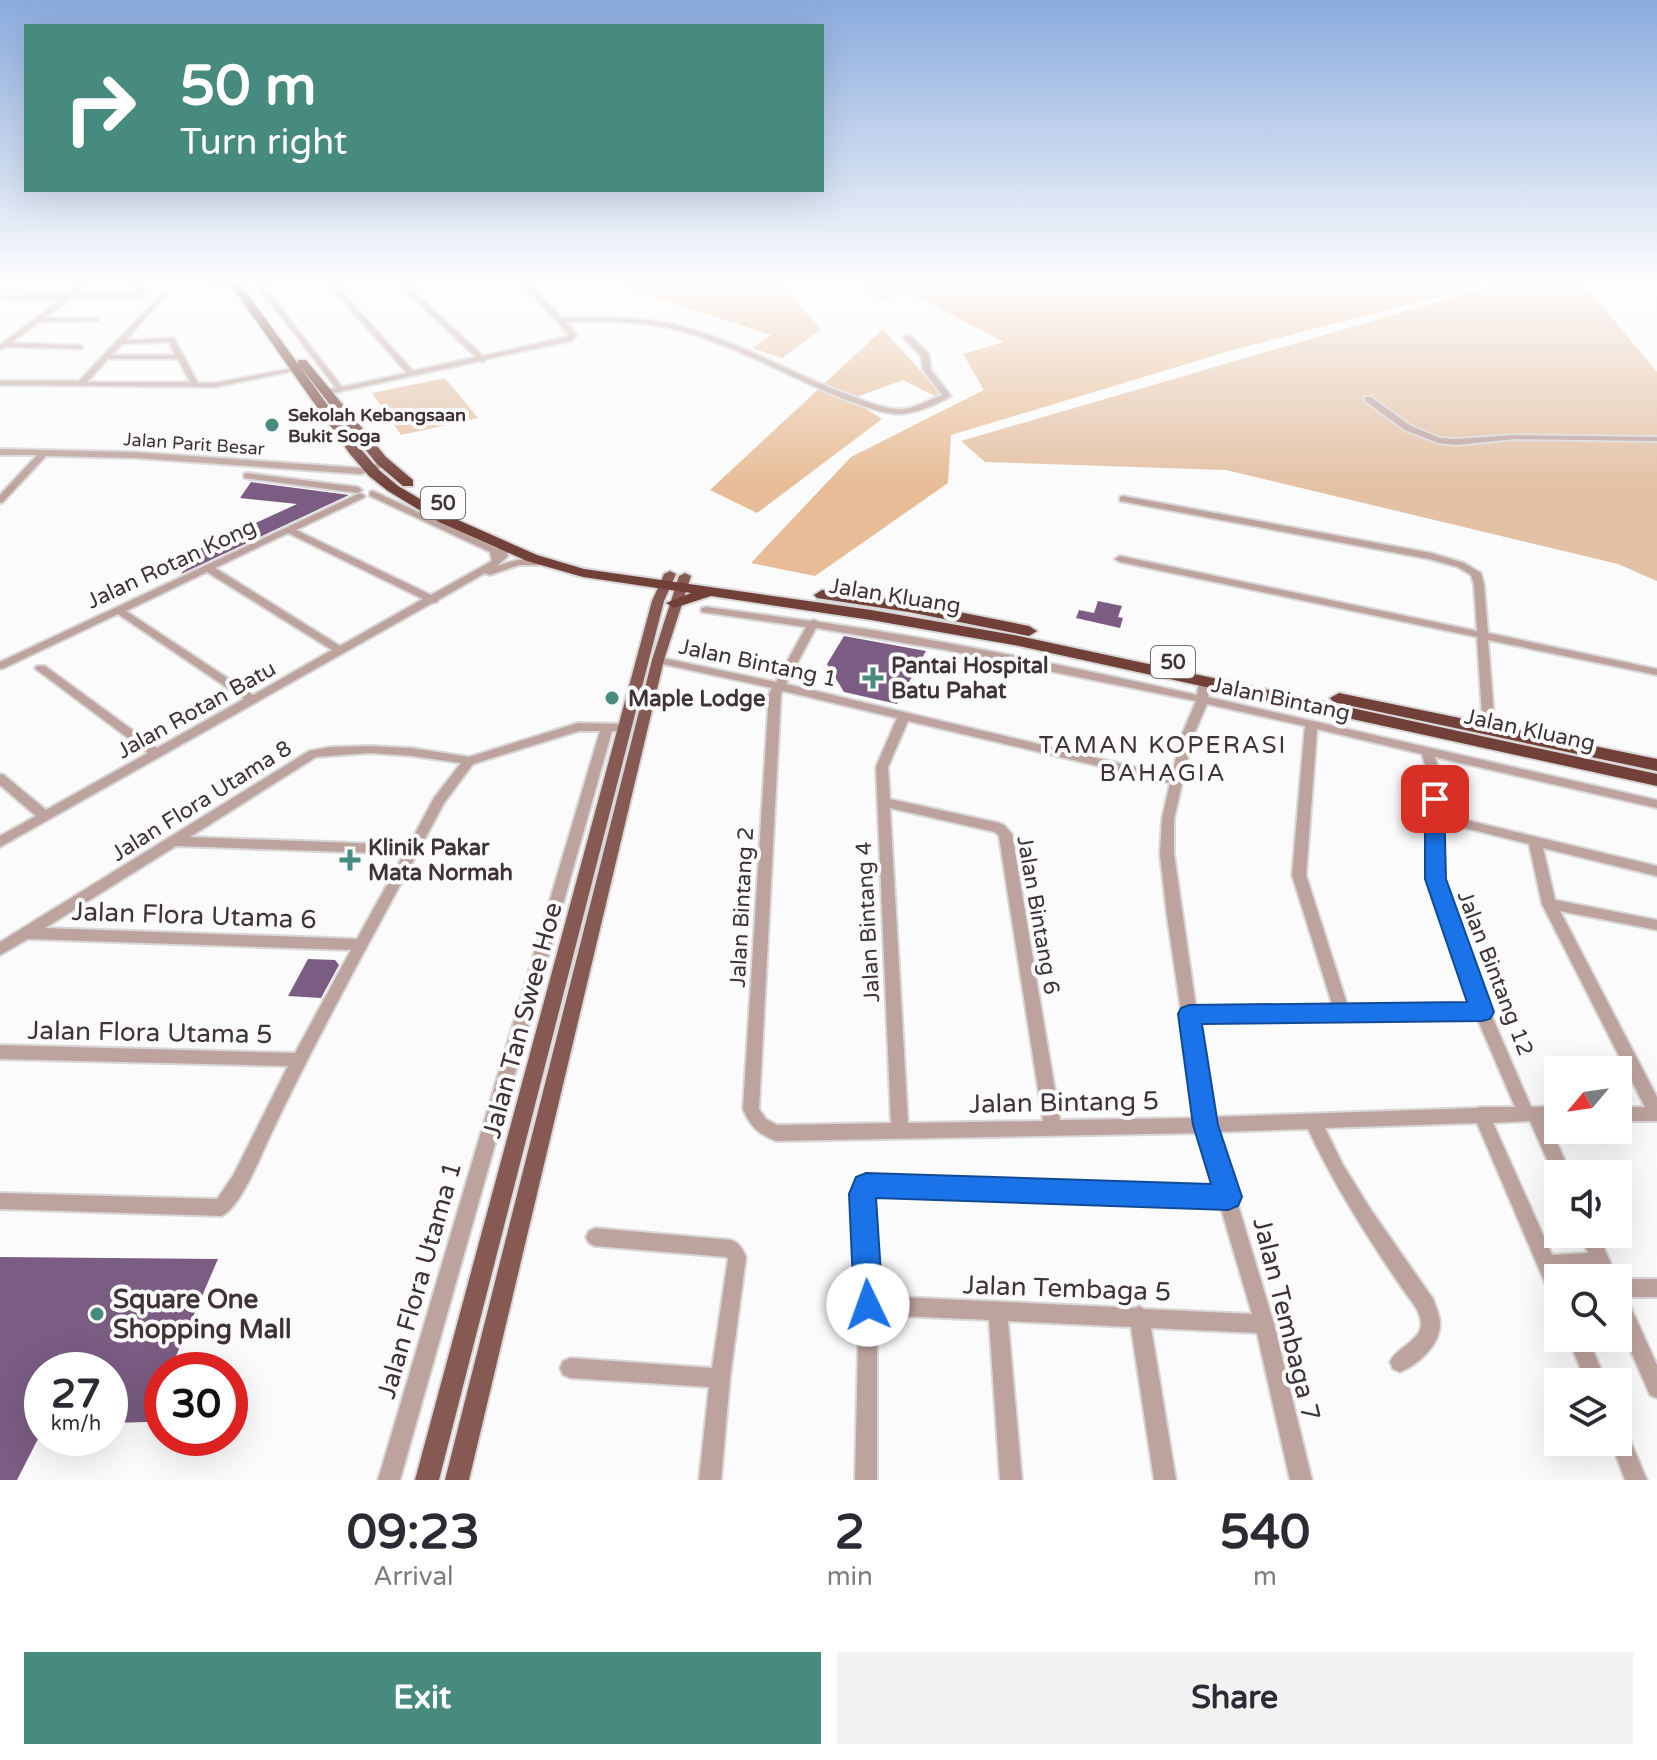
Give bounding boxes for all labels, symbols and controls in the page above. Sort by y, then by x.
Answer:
text: 50 m [180,53,316,120]
icon: right [48,56,152,160]
text: Turn right [180,121,347,164]
place label: Sekolah Kebangsaan Bukit Soga [288,404,466,447]
marker: Sekolah Kebangsaan Bukit Soga [263,416,281,434]
street label: Jalan Parit Besar [123,428,266,460]
road number: 50 [421,487,465,519]
street label: Jalan Rotan Kong [83,513,260,615]
street label: Jalan Kluang [827,573,962,619]
street label: Jalan Bintang 1 [676,634,839,692]
road number: 50 [1151,646,1195,678]
place label: Pantai Hospital Batu Pahat [891,653,1049,704]
street label: Jalan Rotan Batu [113,655,280,764]
marker: Pantai Hospital Batu Pahat [862,667,884,689]
street label: Jalan Bintang [1209,672,1353,726]
place label: Maple Lodge [628,686,765,712]
marker: Maple Lodge [603,689,621,707]
street label: Jalan Kluang [1462,703,1597,757]
district label: TAMAN KOPERASI BAHAGIA [1039,731,1287,788]
street label: Jalan Flora Utama 8 [107,735,296,867]
pin [1401,765,1469,833]
icon: arrive [1413,777,1457,821]
street label: Jalan Bintang 2 [725,826,759,988]
street label: Jalan Bintang 6 [1011,834,1065,997]
place label: Klinik Pakar Mata Normah [368,835,513,886]
street label: Jalan Bintang 4 [851,841,885,1003]
marker: Klinik Pakar Mata Normah [339,849,361,871]
street label: Jalan Bintang 12 [1452,887,1539,1060]
street label: Jalan Flora Utama 6 [71,896,317,935]
street label: Jalan Tan Swee Hoe [476,899,569,1141]
street label: Jalan Flora Utama 5 [27,1015,273,1050]
north arrow [1544,1056,1632,1144]
map controls [1544,1056,1632,1456]
street label: Jalan Bintang 5 [969,1085,1159,1120]
street label: Jalan Flora Utama 1 [371,1158,468,1402]
button: sound [1544,1160,1632,1248]
street label: Jalan Tembaga 7 [1246,1214,1327,1424]
position arrow [826,1263,910,1347]
button: search [1544,1264,1632,1352]
street label: Jalan Tembaga 5 [962,1269,1172,1308]
place label: Square One Shopping Mall [113,1284,291,1345]
marker: Square One Shopping Mall [88,1305,106,1323]
speed limit sign: 30 [144,1352,248,1456]
button: layers [1544,1368,1632,1456]
text: 27 [51,1370,101,1418]
text: km/h [51,1412,101,1436]
text: 09:23 [347,1504,480,1562]
text: 2 [835,1504,865,1562]
text: 540 [1220,1504,1310,1562]
text: Arrival [373,1561,454,1592]
text: min [827,1561,873,1592]
text: m [1253,1561,1277,1592]
button: Exit [24,1652,821,1744]
button: Share [837,1652,1633,1744]

